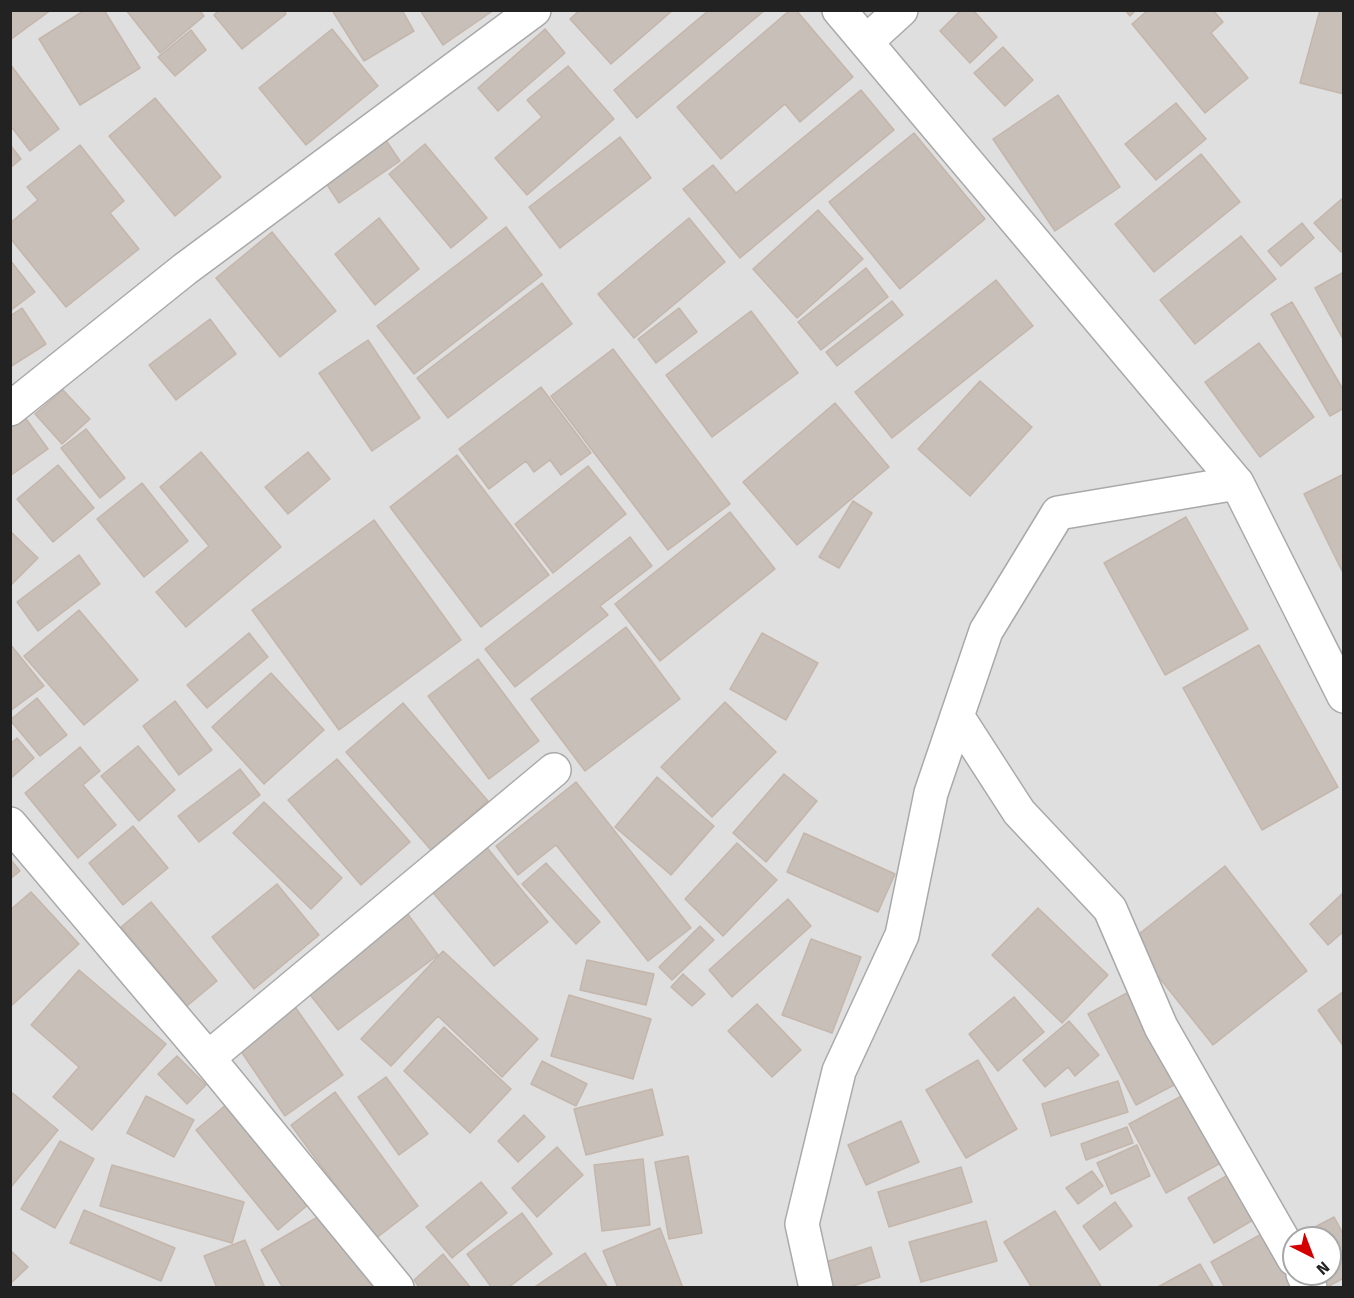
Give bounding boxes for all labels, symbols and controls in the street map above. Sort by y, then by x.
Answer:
north arrow [1282,1226,1342,1286]
text: N [1313,1258,1333,1279]

